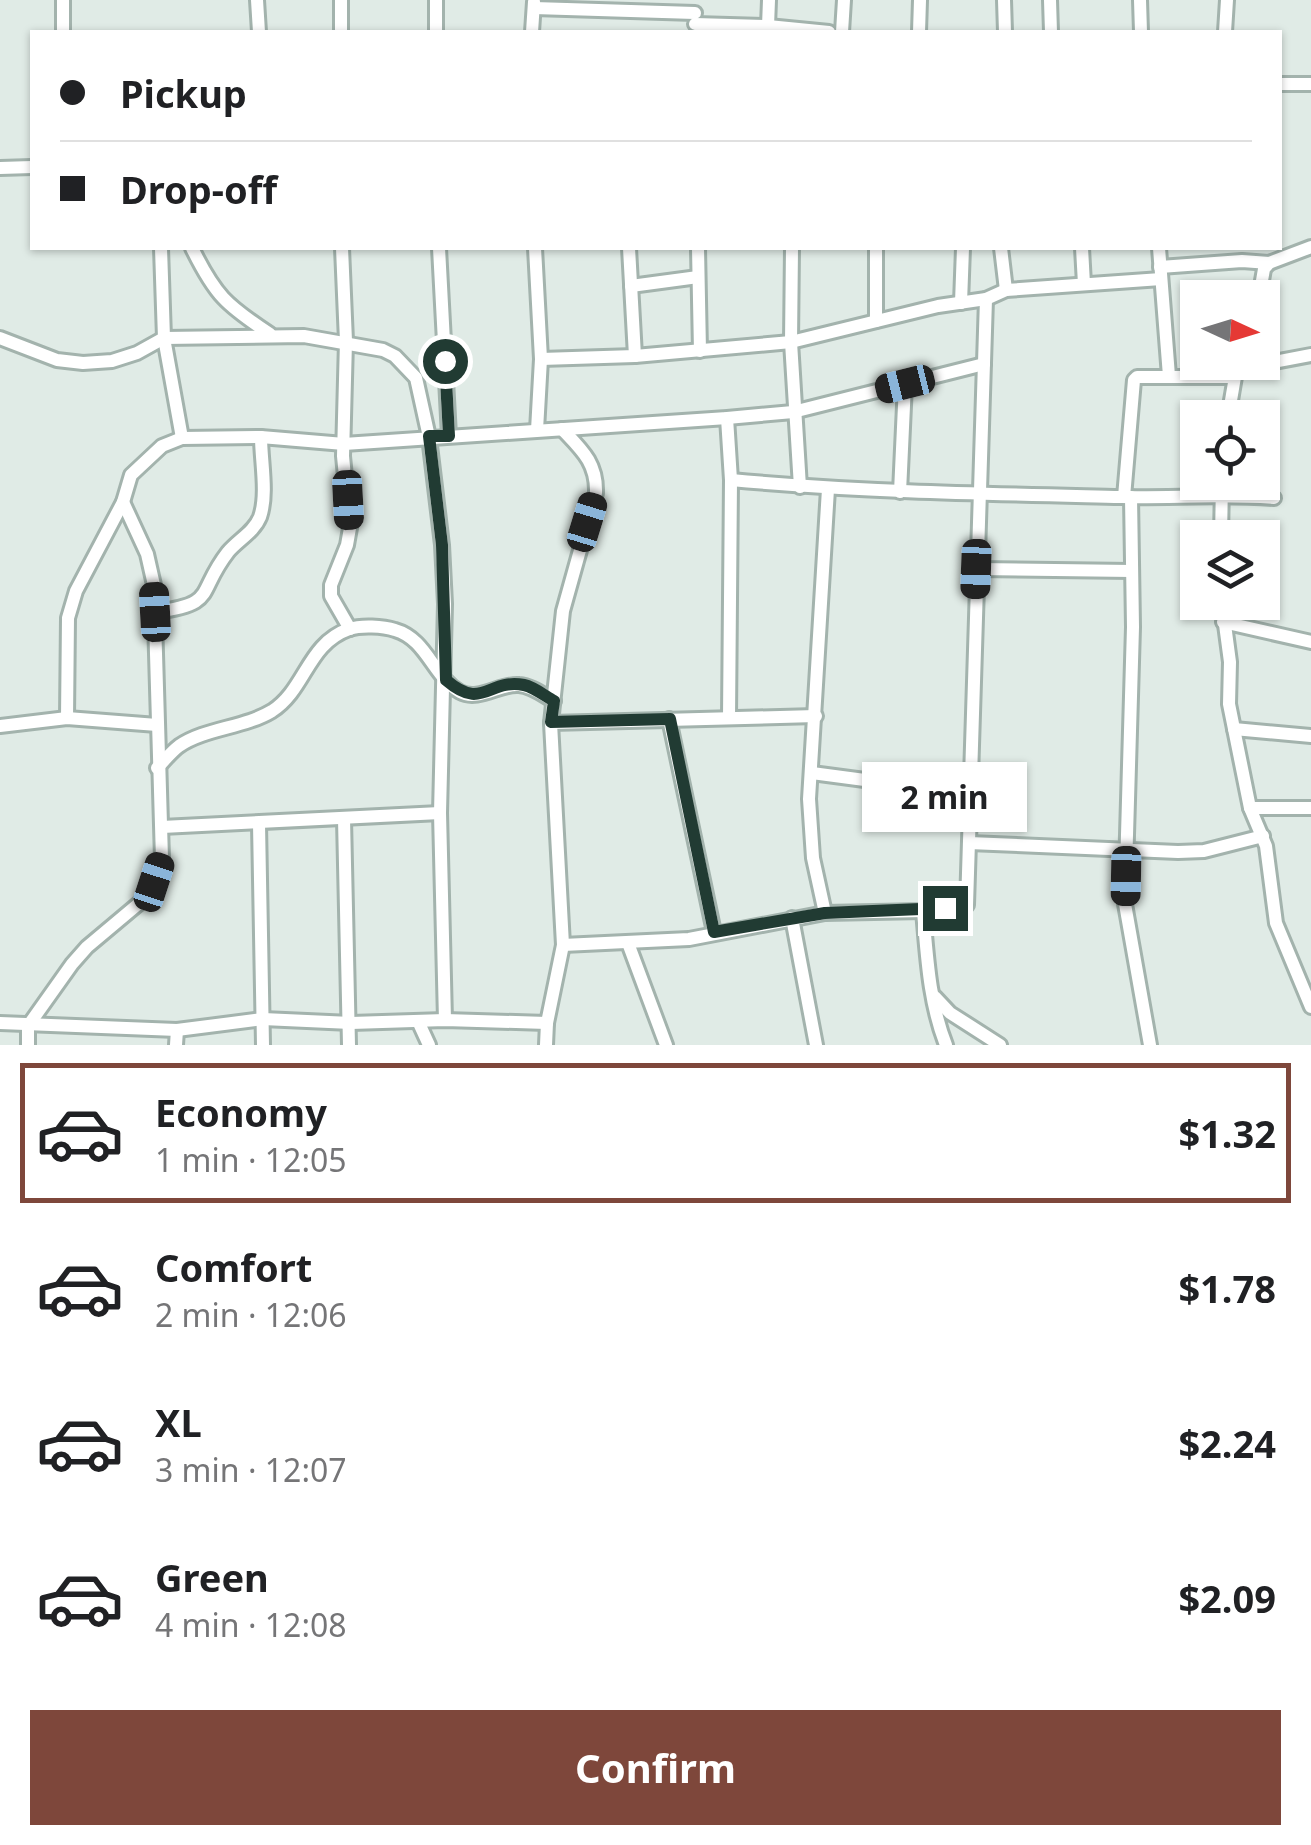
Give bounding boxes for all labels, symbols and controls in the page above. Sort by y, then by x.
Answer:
text: Pickup [120,67,247,119]
text: Drop-off [120,163,277,215]
north arrow [1180,280,1280,380]
map controls [1180,280,1280,620]
route start [423,339,468,384]
car [872,362,938,406]
button: locate [1180,400,1280,500]
car [331,469,365,531]
car [564,489,610,555]
button: layers [1180,520,1280,620]
car [960,538,992,600]
car [138,581,172,643]
callout: 2 min [862,763,1028,833]
text: 2 min [900,775,989,818]
car [1110,846,1142,906]
car [130,849,178,915]
route end [923,886,968,931]
text: Economy [155,1086,327,1138]
icon: car [35,1088,125,1178]
text: $1.32 [1178,1107,1276,1159]
text: 1 min · 12:05 [155,1138,347,1181]
text: Comfort [155,1241,312,1293]
icon: car [35,1243,125,1333]
text: $1.78 [1178,1262,1276,1314]
text: 2 min · 12:06 [155,1293,347,1336]
text: XL [155,1396,202,1448]
icon: car [35,1398,125,1488]
text: $2.24 [1178,1417,1276,1469]
text: 3 min · 12:07 [155,1448,347,1491]
text: Green [155,1551,269,1603]
icon: car [35,1553,125,1643]
text: $2.09 [1178,1572,1276,1624]
text: 4 min · 12:08 [155,1603,347,1646]
button: Confirm [30,1710,1281,1825]

